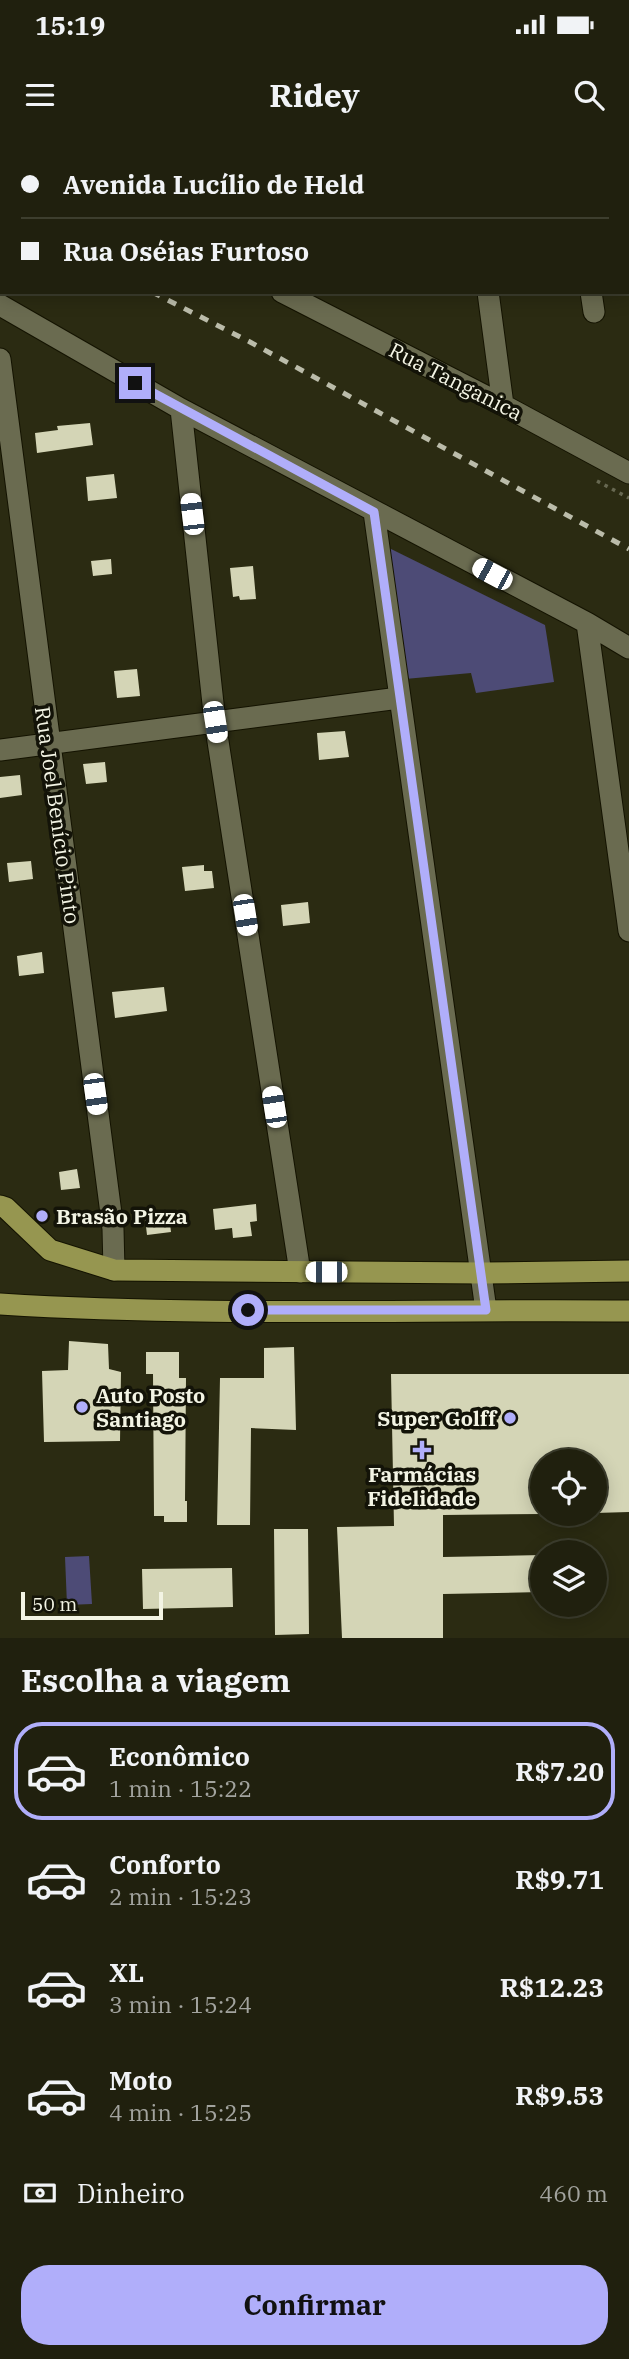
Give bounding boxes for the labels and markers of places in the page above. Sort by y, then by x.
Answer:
place label: Brasão Pizza [56,1202,188,1230]
marker: Brasão Pizza [34,1208,50,1224]
place label: Auto Posto Santiago [96,1381,205,1433]
marker: Auto Posto Santiago [74,1399,90,1415]
place label: Super Golff [377,1404,498,1432]
marker: Super Golff [502,1410,518,1426]
marker: Farmácias Fidelidade [414,1442,430,1458]
place label: Farmácias Fidelidade [367,1460,477,1512]

